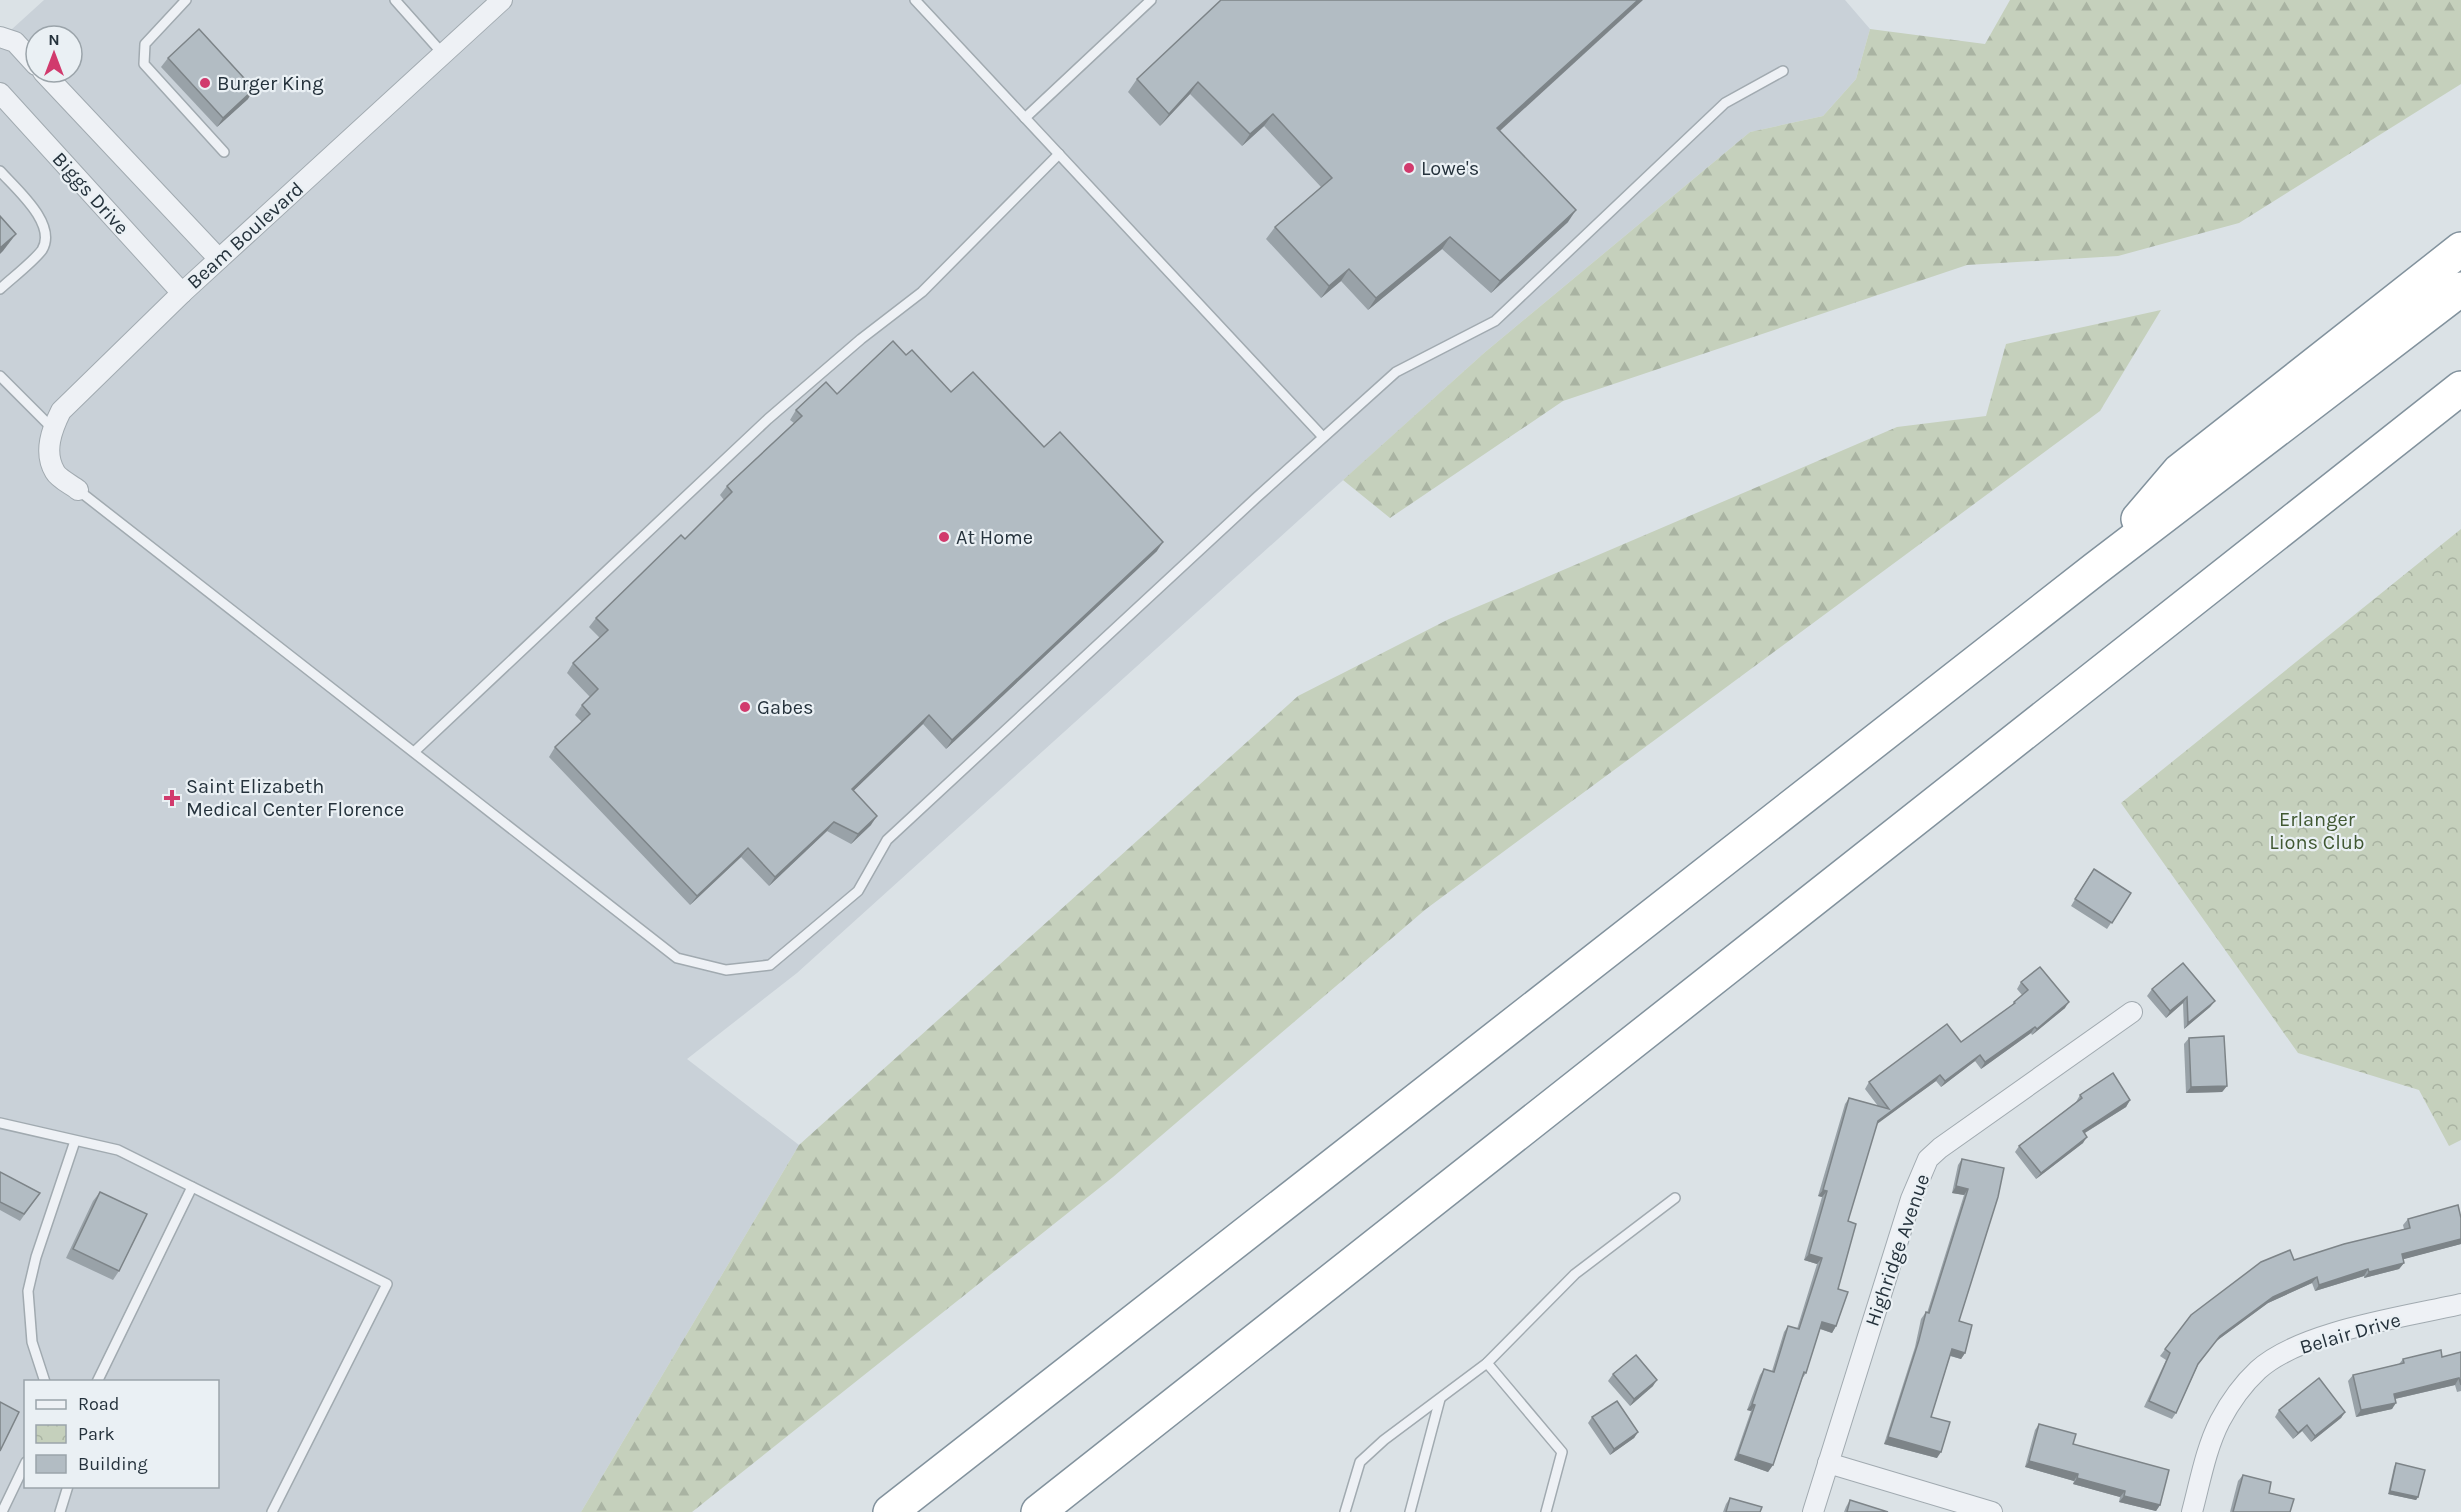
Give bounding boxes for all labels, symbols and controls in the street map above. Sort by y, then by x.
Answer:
north arrow [24,24,84,84]
text: N [48,30,60,49]
place label: Burger King [217,72,323,95]
marker: Burger King [198,76,212,90]
street label: Biggs Drive [48,147,134,239]
place label: Lowe's [1421,157,1479,180]
marker: Lowe's [1402,161,1416,175]
street label: Beam Boulevard [182,177,308,294]
place label: At Home [956,526,1033,549]
marker: At Home [937,530,951,544]
place label: Gabes [757,696,814,719]
marker: Gabes [738,700,752,714]
place label: Saint Elizabeth Medical Center Florence [186,775,404,821]
marker: Saint Elizabeth Medical Center Florence [163,789,181,807]
park label: Erlanger Lions Club [2269,808,2365,854]
street label: Highridge Avenue [1861,1171,1934,1329]
street label: Belair Drive [2297,1308,2403,1359]
legend [24,1380,219,1488]
text: Road [78,1393,119,1415]
text: Park [78,1423,115,1445]
text: Building [78,1453,148,1475]

